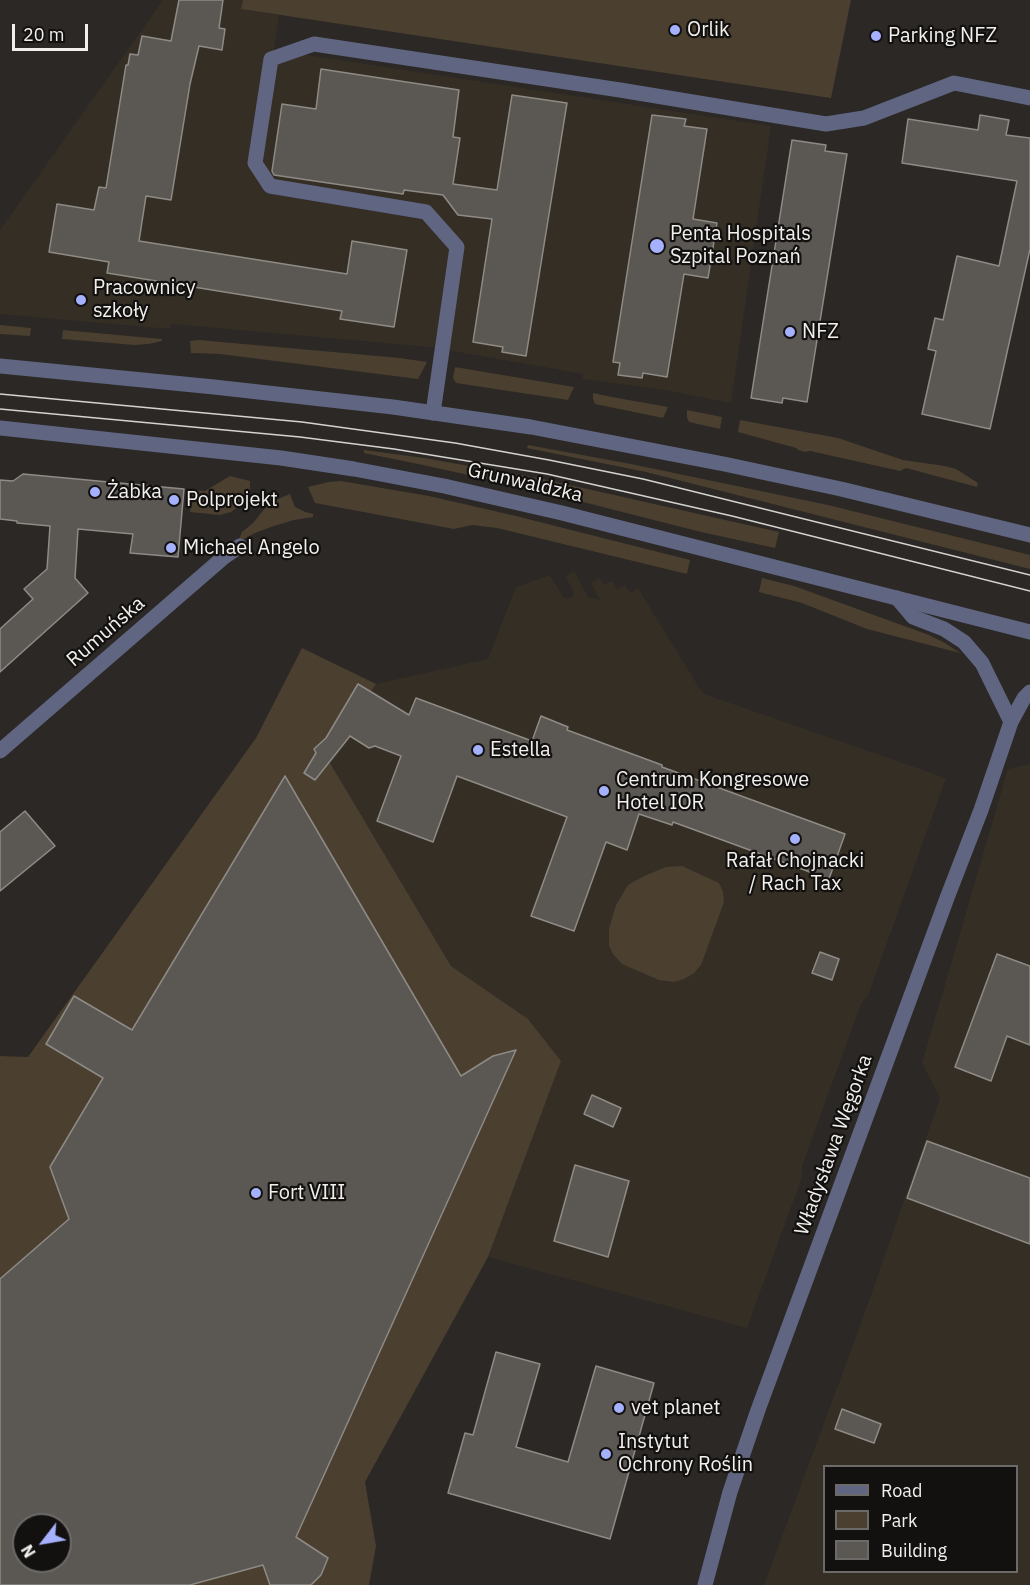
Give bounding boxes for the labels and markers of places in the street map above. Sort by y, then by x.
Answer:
place label: Orlik [687,18,729,42]
marker: Orlik [668,23,682,37]
place label: Parking NFZ [888,24,997,48]
marker: Parking NFZ [869,29,883,43]
place label: Penta Hospitals Szpital Poznań [670,222,811,269]
marker: Penta Hospitals Szpital Poznań [648,237,666,255]
place label: Pracownicy szkoły [93,276,196,323]
marker: Pracownicy szkoły [74,293,88,307]
place label: NFZ [802,320,839,344]
marker: NFZ [783,325,797,339]
place label: Żabka [107,480,162,504]
marker: Żabka [88,485,102,499]
place label: Polprojekt [186,488,278,512]
marker: Polprojekt [167,493,181,507]
place label: Michael Angelo [183,536,320,560]
marker: Michael Angelo [164,541,178,555]
place label: Estella [490,738,551,762]
marker: Estella [471,743,485,757]
place label: Centrum Kongresowe Hotel IOR [616,768,809,815]
marker: Centrum Kongresowe Hotel IOR [597,784,611,798]
marker: Rafał Chojnacki / Rach Tax [788,832,802,846]
place label: Rafał Chojnacki / Rach Tax [726,849,864,896]
place label: Fort VIII [268,1181,345,1205]
marker: Fort VIII [249,1186,263,1200]
place label: vet planet [631,1396,720,1420]
marker: vet planet [612,1401,626,1415]
place label: Instytut Ochrony Roślin [618,1430,753,1477]
marker: Instytut Ochrony Roślin [599,1447,613,1461]

